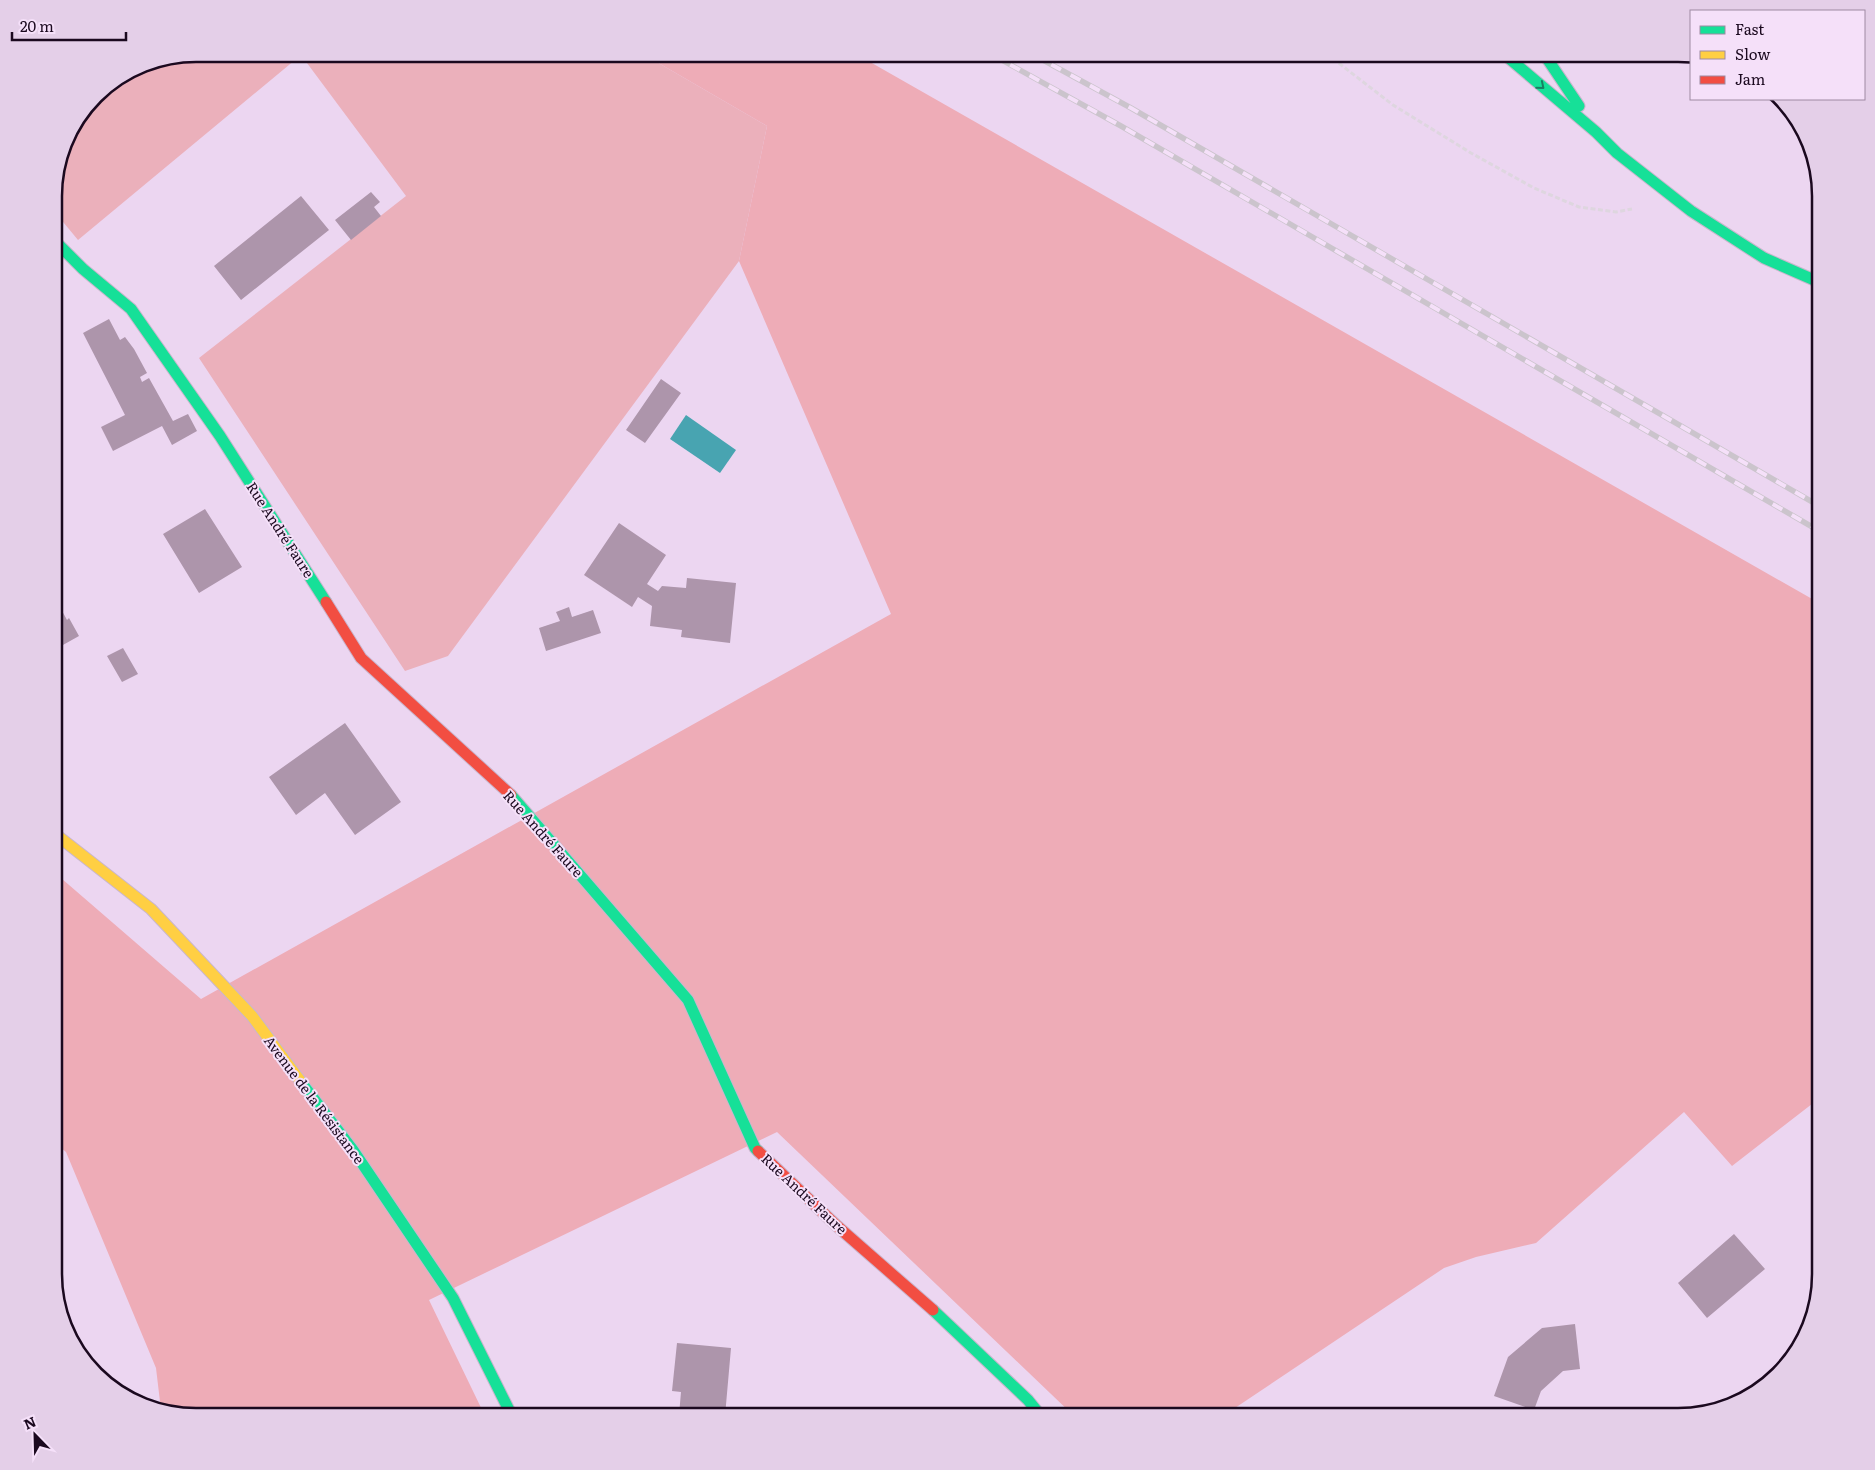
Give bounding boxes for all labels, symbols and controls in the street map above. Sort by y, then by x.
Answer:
scale bar [12,10,126,42]
legend [1690,10,1865,100]
text: 20 m [20,14,54,37]
text: Fast [1735,17,1764,40]
text: Slow [1735,42,1770,65]
text: Jam [1735,67,1766,90]
one-way arrow [1535,80,1544,88]
street label: Rue André Faure [242,478,319,581]
street label: Rue André Faure [499,786,588,881]
street label: Avenue de la Résistance [260,1031,370,1168]
street label: Rue André Faure [757,1148,852,1238]
north arrow [10,1410,60,1460]
text: N [20,1411,39,1434]

